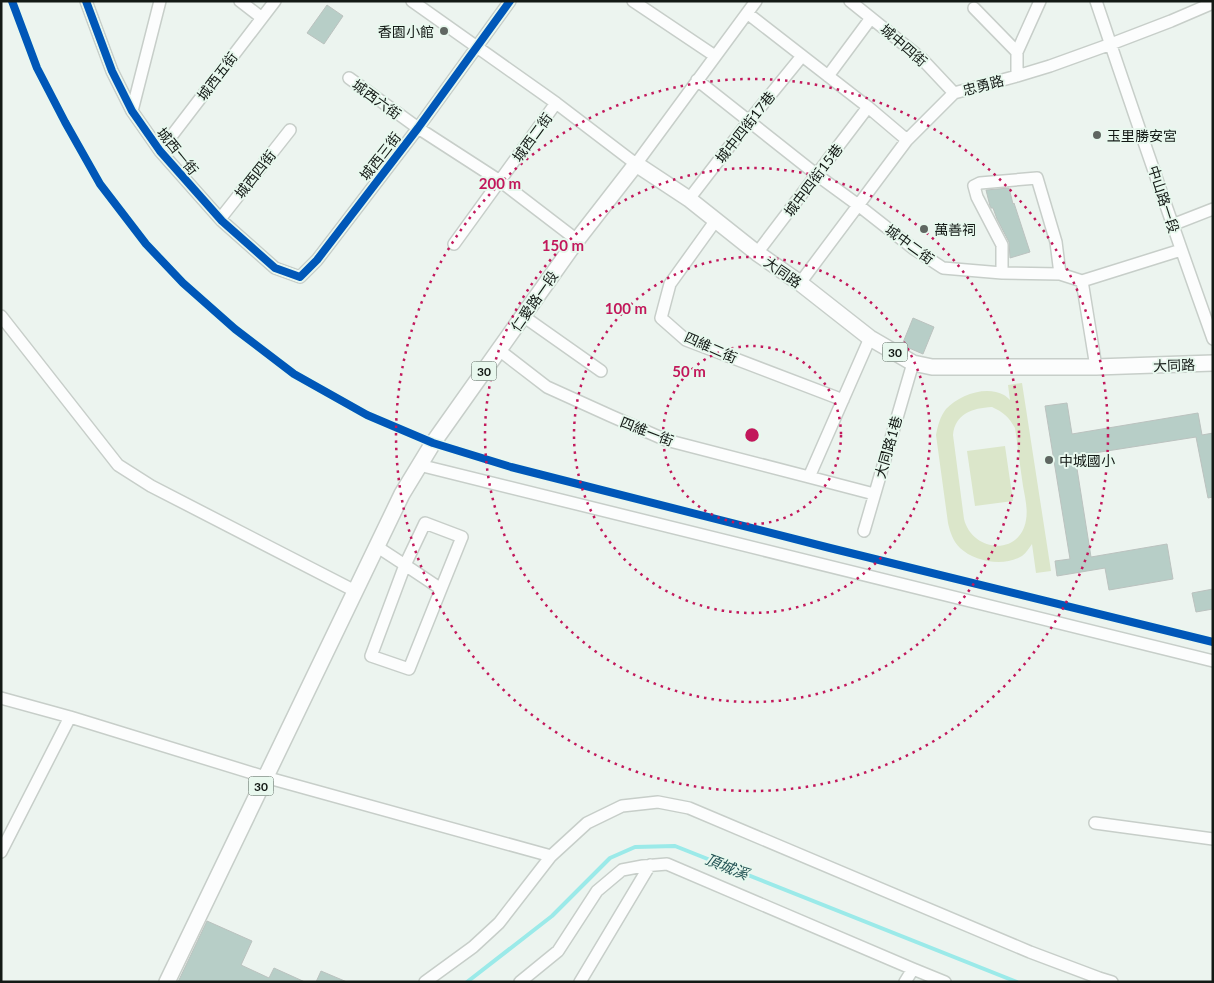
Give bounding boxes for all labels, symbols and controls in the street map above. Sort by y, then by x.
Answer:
street label: 城中四街 [877,20,931,70]
place label: 香園小館 [378,23,434,40]
marker: 香園小館 [438,25,450,37]
street label: 城西五街 [193,49,241,103]
street label: 忠勇路 [961,71,1005,99]
street label: 城西六街 [349,76,405,122]
street label: 城中四街17巷 [712,88,778,166]
street label: 城西二街 [509,109,555,165]
street label: 城西一街 [154,124,202,178]
place label: 玉里勝安宮 [1107,127,1177,144]
street label: 城西三街 [356,129,404,183]
marker: 玉里勝安宮 [1091,129,1103,141]
street label: 城中四街15巷 [780,140,846,220]
street label: 城西四街 [231,147,279,201]
street label: 中山路一段 [1145,163,1183,235]
text: 200 m [479,174,521,192]
street label: 城中二街 [882,221,938,267]
place label: 萬善祠 [934,221,976,238]
marker: 萬善祠 [918,223,930,235]
text: 150 m [542,236,584,254]
street label: 大同路 [761,253,805,291]
street label: 仁愛路一段 [507,267,561,335]
text: 100 m [605,299,647,317]
street label: 四維二街 [682,328,740,366]
road number: 30 [882,342,908,362]
street label: 大同路 [1153,356,1195,374]
road number: 30 [472,362,496,381]
text: 50 m [672,362,706,380]
street label: 四維一街 [618,413,676,449]
street label: 大同路1巷 [871,414,905,480]
centre of rings [743,426,761,444]
place label: 中城國小 [1059,452,1115,469]
marker: 中城國小 [1043,454,1055,466]
road number: 30 [248,776,274,796]
water label: 頂城溪 [703,849,753,884]

